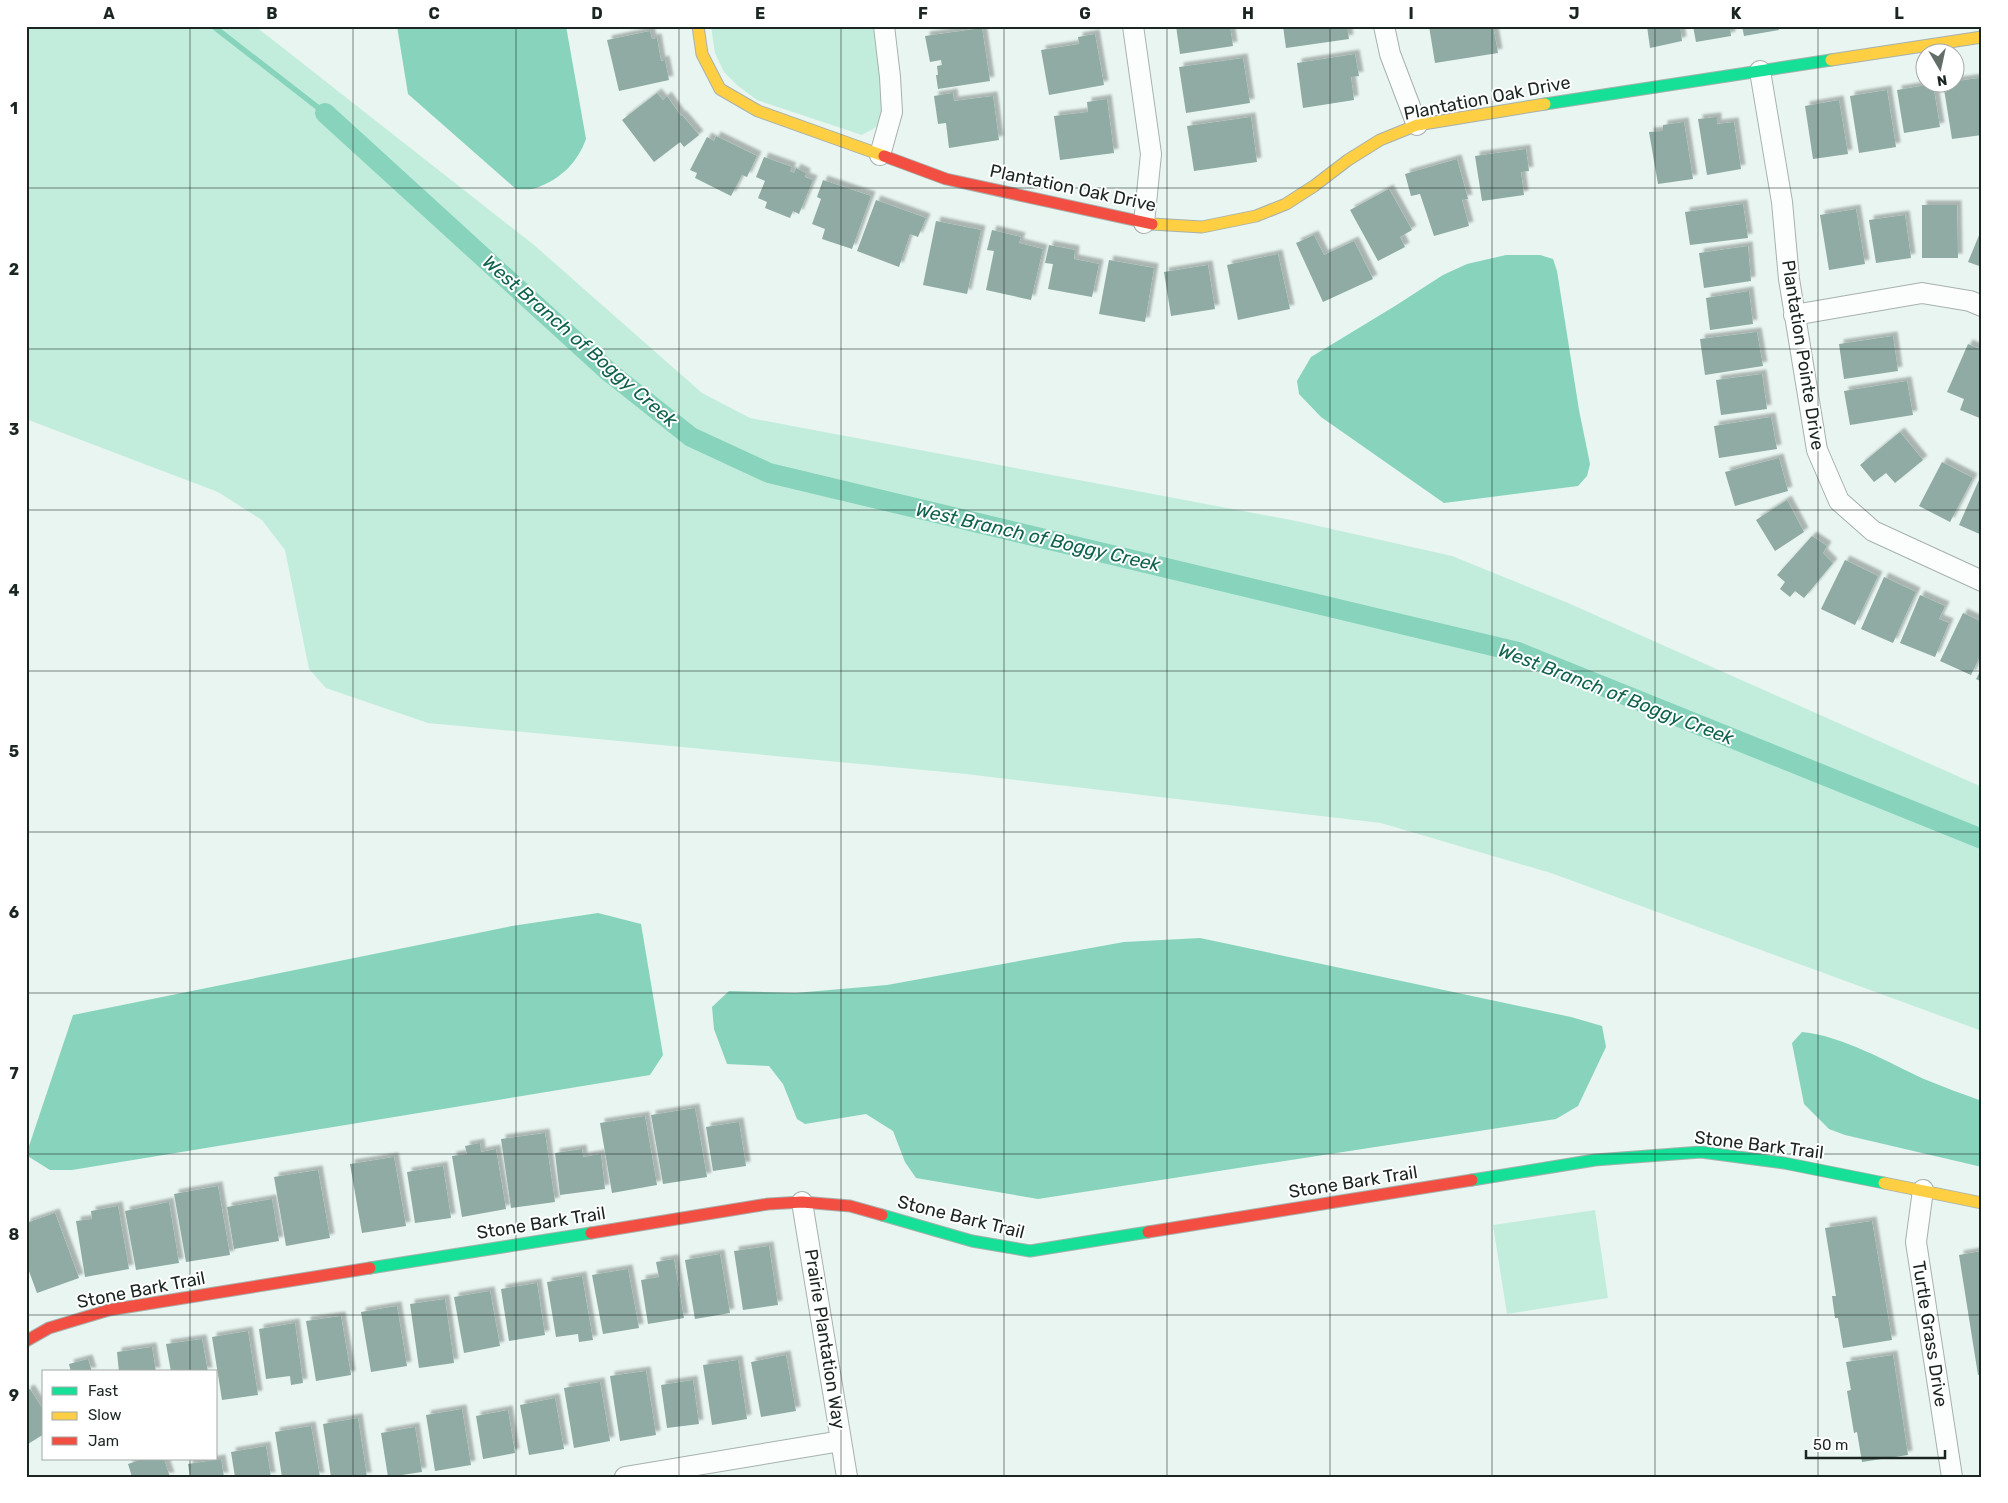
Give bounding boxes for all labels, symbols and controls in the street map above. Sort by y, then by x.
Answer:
text: A [103,4,115,23]
text: B [266,4,278,23]
text: C [428,4,440,23]
text: D [591,4,603,23]
text: E [755,4,765,23]
text: F [918,4,928,23]
text: G [1079,4,1091,23]
text: H [1242,4,1254,23]
text: I [1408,4,1414,23]
text: J [1569,4,1579,23]
text: K [1731,4,1742,23]
text: L [1894,4,1904,23]
north arrow [1916,42,1966,92]
street label: Plantation Oak Drive [1402,71,1572,125]
text: N [1936,71,1948,90]
text: 1 [10,99,18,118]
street label: Plantation Oak Drive [988,160,1158,216]
water label: West Branch of Boggy Creek [478,250,682,432]
street label: Plantation Pointe Drive [1777,258,1829,452]
text: 2 [9,260,19,279]
text: 3 [9,420,19,439]
water label: West Branch of Boggy Creek [913,498,1163,576]
text: 4 [9,581,20,600]
water label: West Branch of Boggy Creek [1495,638,1737,750]
text: 5 [9,742,19,761]
text: 6 [9,903,19,922]
text: 7 [9,1064,19,1083]
street label: Stone Bark Trail [1693,1126,1825,1164]
street label: Stone Bark Trail [1287,1161,1419,1203]
street label: Stone Bark Trail [895,1191,1027,1243]
street label: Stone Bark Trail [475,1202,607,1244]
text: 8 [9,1225,20,1244]
street label: Prairie Plantation Way [800,1247,850,1431]
street label: Turtle Grass Drive [1908,1259,1952,1409]
street label: Stone Bark Trail [75,1267,207,1313]
legend [42,1370,218,1460]
text: Fast [88,1382,118,1400]
text: 9 [9,1386,19,1405]
text: Slow [88,1406,121,1424]
scale bar [1806,1428,1944,1460]
text: Jam [88,1432,119,1450]
text: 50 m [1813,1436,1848,1454]

